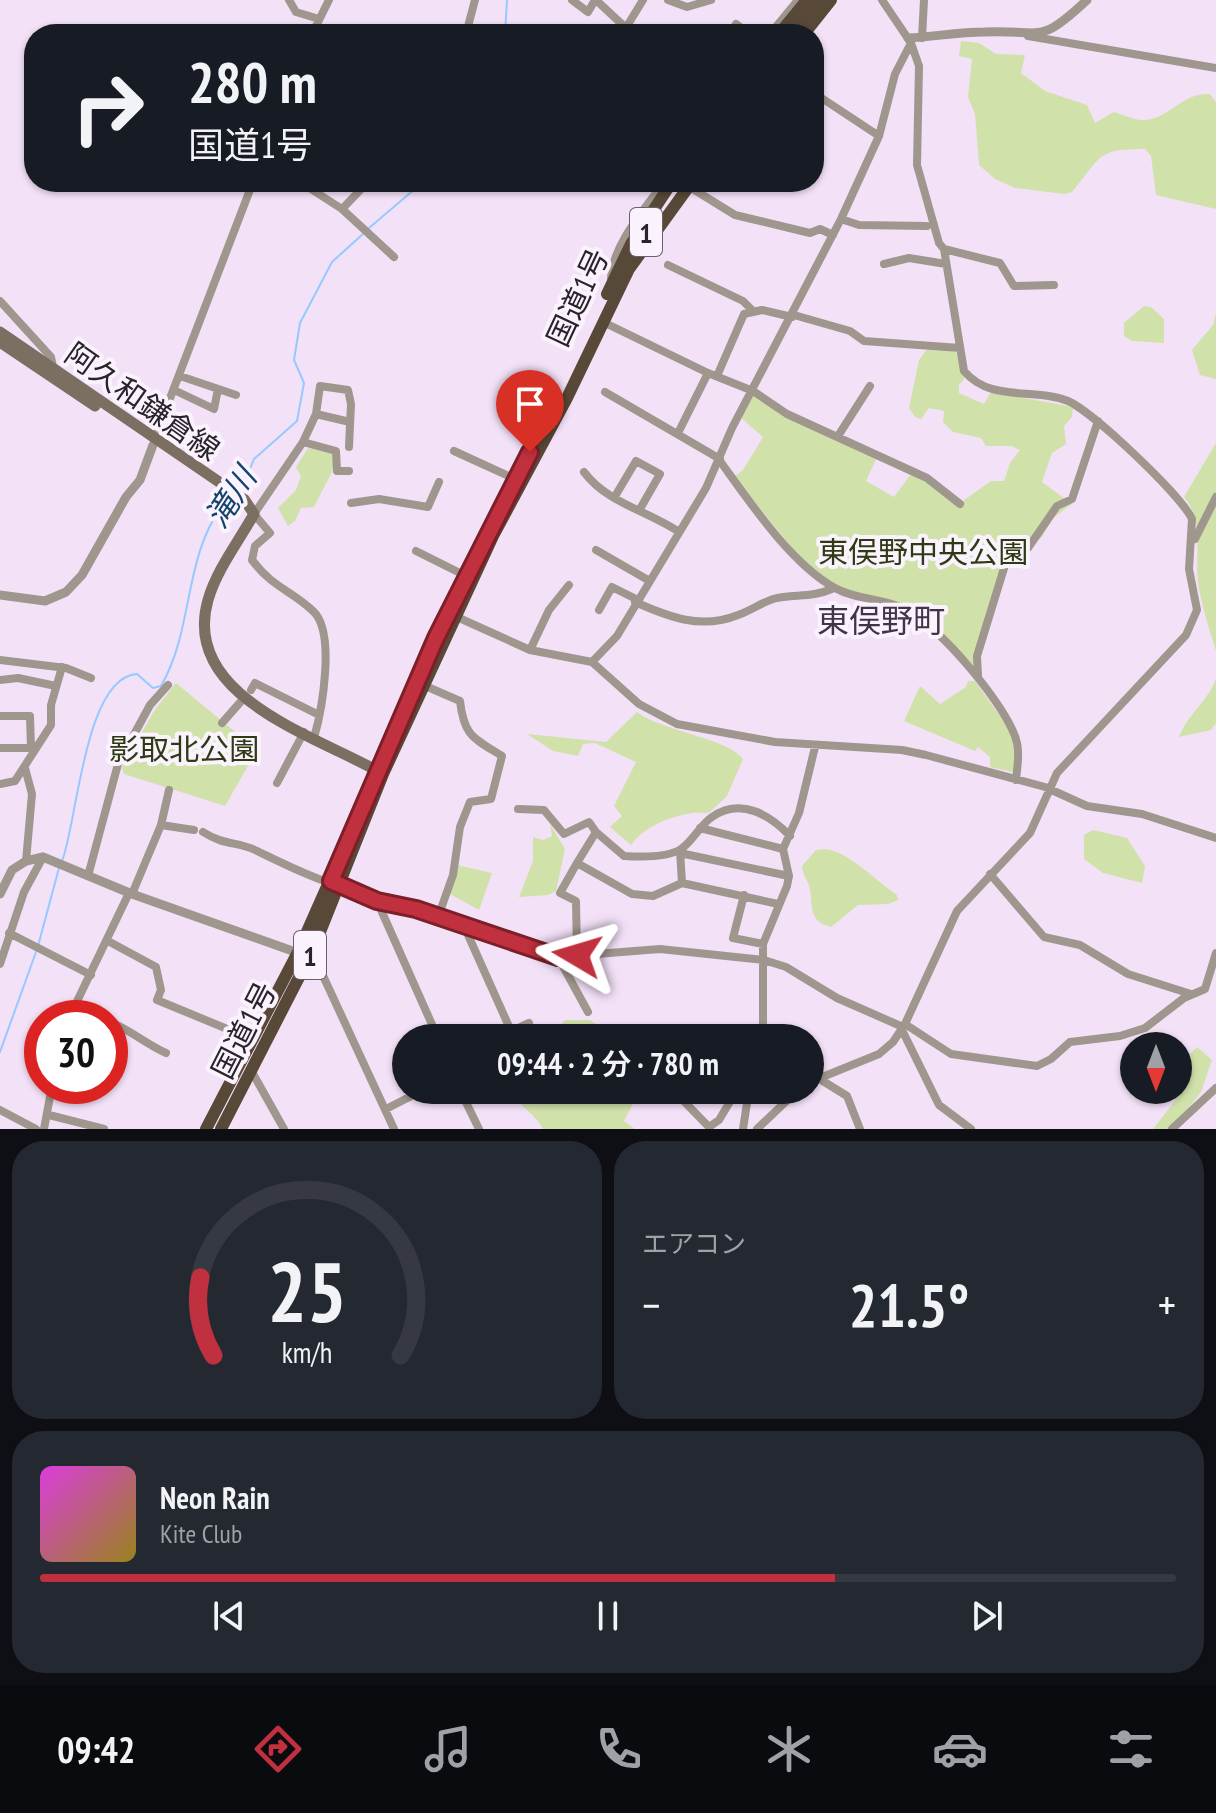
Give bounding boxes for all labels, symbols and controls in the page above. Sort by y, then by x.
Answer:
text: 280 m [188,46,317,118]
icon: right [56,56,160,160]
text: 国道1号 [188,121,312,168]
road number: 1 [630,208,662,256]
street label: 国道1号 [537,242,617,352]
street label: 阿久和鎌倉線 [58,333,228,469]
pin [496,370,564,452]
icon: arrive [508,382,552,426]
water label: 滝川 [195,456,267,535]
park label: 東俣野中央公園 [818,532,1028,571]
district label: 東俣野町 [817,599,945,641]
park label: 影取北公園 [109,729,259,768]
position arrow [535,913,619,997]
road number: 1 [294,931,326,979]
street label: 国道1号 [202,975,284,1085]
speed limit sign: 30 [24,1000,128,1104]
north arrow [1120,1032,1192,1104]
map controls [1120,1032,1192,1104]
text: 09:44 · 2 分 · 780 m [497,1044,719,1083]
text: エアコン [642,1227,746,1260]
text: 25 [267,1237,347,1345]
text: 21.5° [849,1266,969,1344]
text: − [642,1276,660,1333]
text: + [1158,1276,1176,1333]
text: km/h [282,1334,332,1371]
text: Neon Rain [160,1478,270,1517]
text: Kite Club [160,1517,242,1550]
icon: previous [207,1594,251,1638]
icon: pause [586,1594,630,1638]
icon: next [965,1594,1009,1638]
icon: directions [250,1721,306,1777]
icon: music [420,1721,476,1777]
icon: phone [591,1721,647,1777]
icon: climate [761,1721,817,1777]
icon: car [932,1721,988,1777]
icon: filters [1103,1721,1159,1777]
text: 09:42 [57,1726,135,1773]

